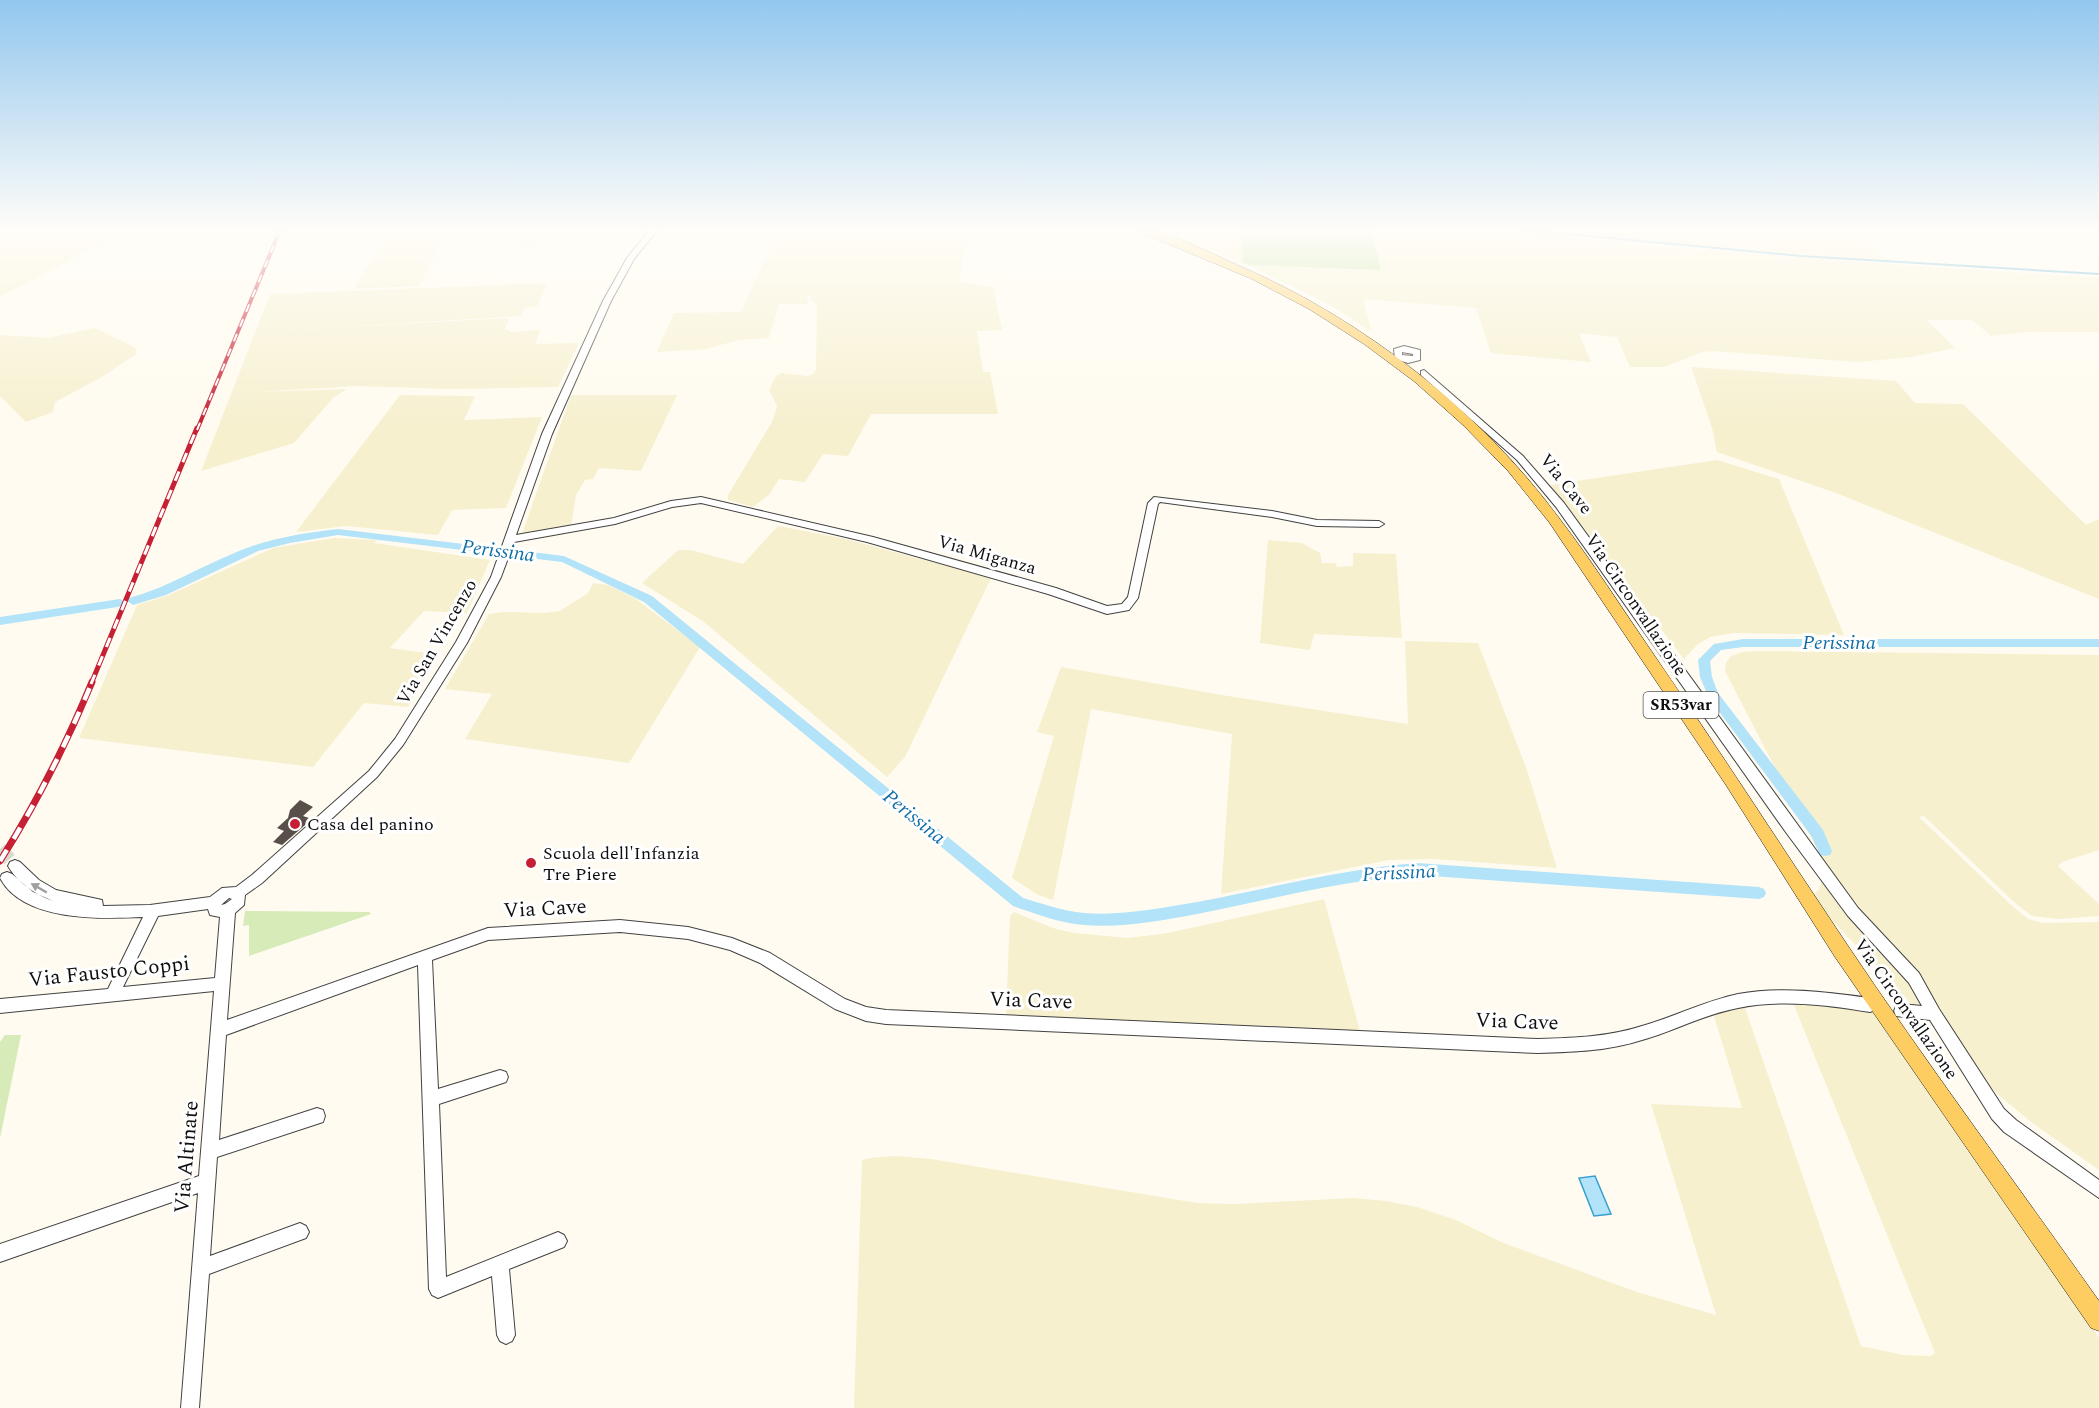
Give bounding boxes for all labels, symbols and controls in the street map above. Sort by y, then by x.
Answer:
street label: Via Cave [1533,448,1599,520]
street label: Via Miganza [935,528,1040,582]
street label: Via Circonvallazione [1578,528,1694,682]
water label: Perissina [460,532,536,570]
street label: Via San Vincenzo [390,574,484,710]
water label: Perissina [1802,628,1876,658]
road number: SR53var [1644,692,1718,718]
water label: Perissina [876,782,952,852]
place label: Casa del panino [307,811,434,838]
marker: Casa del panino [288,817,302,831]
place label: Scuola dell'Infanzia Tre Piere [543,840,700,888]
marker: Scuola dell'Infanzia Tre Piere [524,856,538,870]
water label: Perissina [1361,856,1437,890]
one-way arrow [30,883,47,893]
street label: Via Cave [503,891,587,927]
street label: Via Circonvallazione [1847,933,1965,1085]
street label: Via Fausto Coppi [27,948,191,996]
street label: Via Cave [989,984,1073,1018]
street label: Via Cave [1475,1005,1559,1039]
street label: Via Altinate [166,1099,208,1215]

